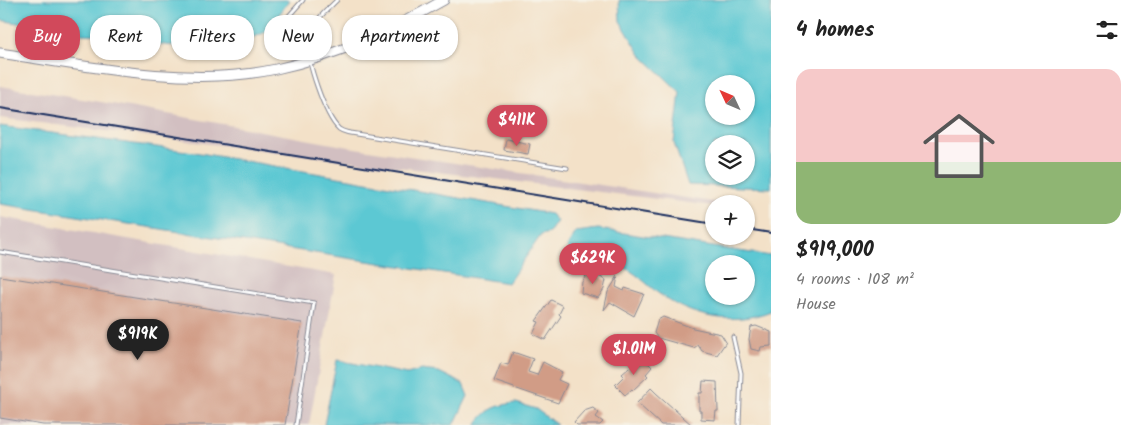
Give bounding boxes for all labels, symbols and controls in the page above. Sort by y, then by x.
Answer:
text: 4 homes [796,14,874,47]
chip: Buy [15,15,80,60]
chip: Rent [90,15,161,60]
chip: Filters [171,15,254,60]
chip: New [264,15,332,60]
chip: Apartment [342,15,458,60]
icon: filters [1093,16,1121,44]
north arrow [705,75,755,125]
map controls [705,75,755,305]
icon: home [914,101,1004,191]
pin: $411K [482,104,552,147]
text: $411K [498,108,536,133]
button: layers [705,135,755,185]
button: + [705,195,755,245]
text: $919,000 [796,234,874,267]
pin: $629K [558,242,628,285]
text: $629K [570,246,616,271]
button: − [705,255,755,305]
text: 4 rooms · 108 m² [796,267,914,292]
text: House [796,292,836,317]
pin: $919K [103,318,173,361]
text: $919K [118,322,158,347]
pin: $1.01M [593,334,675,376]
text: $1.01M [612,337,656,362]

